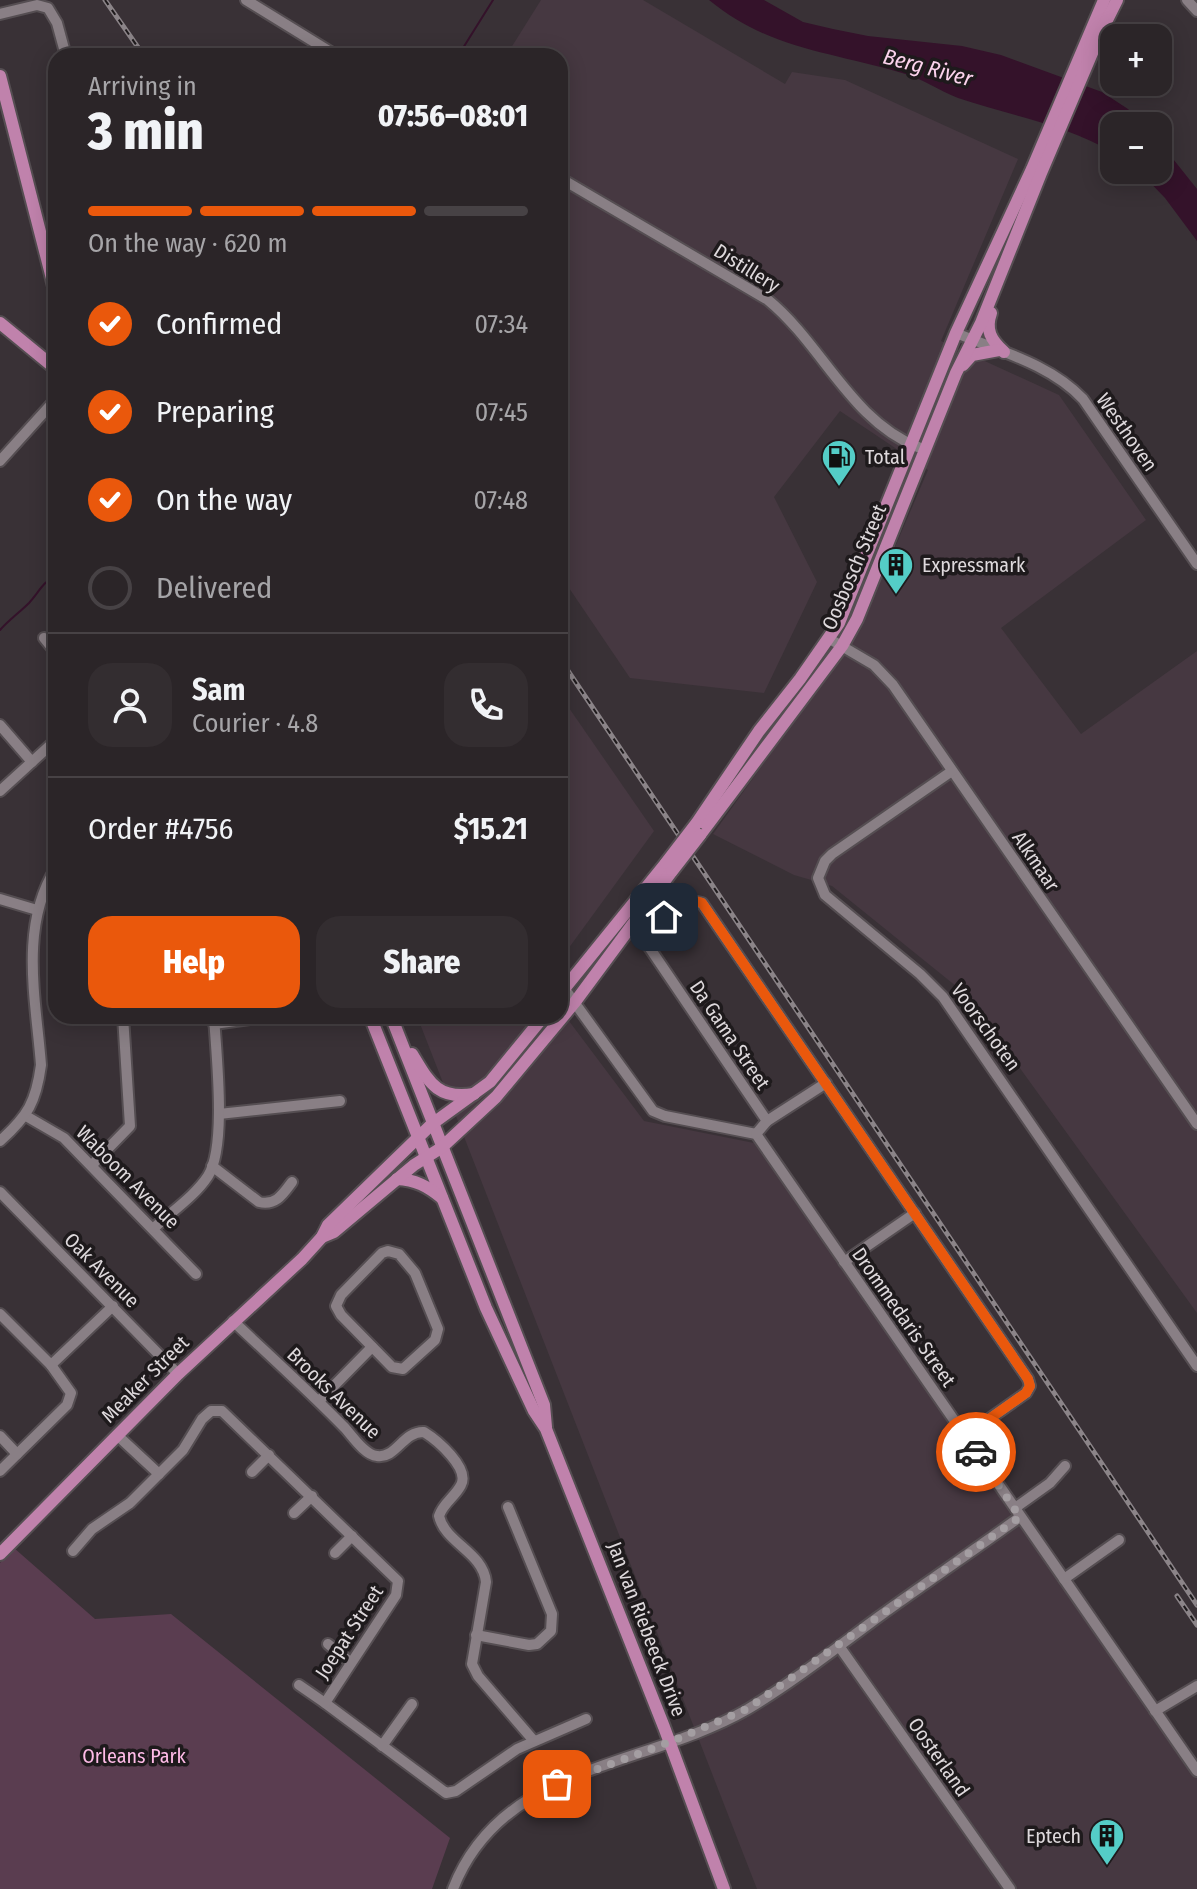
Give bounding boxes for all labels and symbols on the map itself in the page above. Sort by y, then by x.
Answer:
water label: Berg River [880,43,977,93]
street label: Distillery [710,238,784,298]
street label: Westhoven [1091,388,1163,476]
fuel station icon: Total [820,438,858,488]
place label: Total [865,445,905,469]
street label: Oosbosch Street [817,500,891,634]
building icon: Expressmark [877,546,915,596]
place label: Expressmark [922,553,1026,577]
street label: Alkmaar [1007,827,1065,895]
pin [630,883,698,951]
street label: Da Gama Street [685,976,775,1094]
street label: Voorschoten [946,979,1026,1075]
street label: Waboom Avenue [71,1120,185,1234]
street label: Oak Avenue [59,1227,145,1313]
street label: Drommedaris Street [847,1243,961,1391]
street label: Meaker Street [96,1330,194,1428]
street label: Brooks Avenue [282,1342,386,1444]
courier [936,1412,1016,1492]
street label: Jan van Riebeeck Drive [603,1538,691,1720]
street label: Joepat Street [310,1580,388,1683]
street label: Oosterland [903,1713,975,1801]
park label: Orleans Park [82,1744,186,1768]
pin [523,1750,591,1818]
building icon: Eptech [1088,1817,1126,1867]
place label: Eptech [1026,1824,1081,1848]

